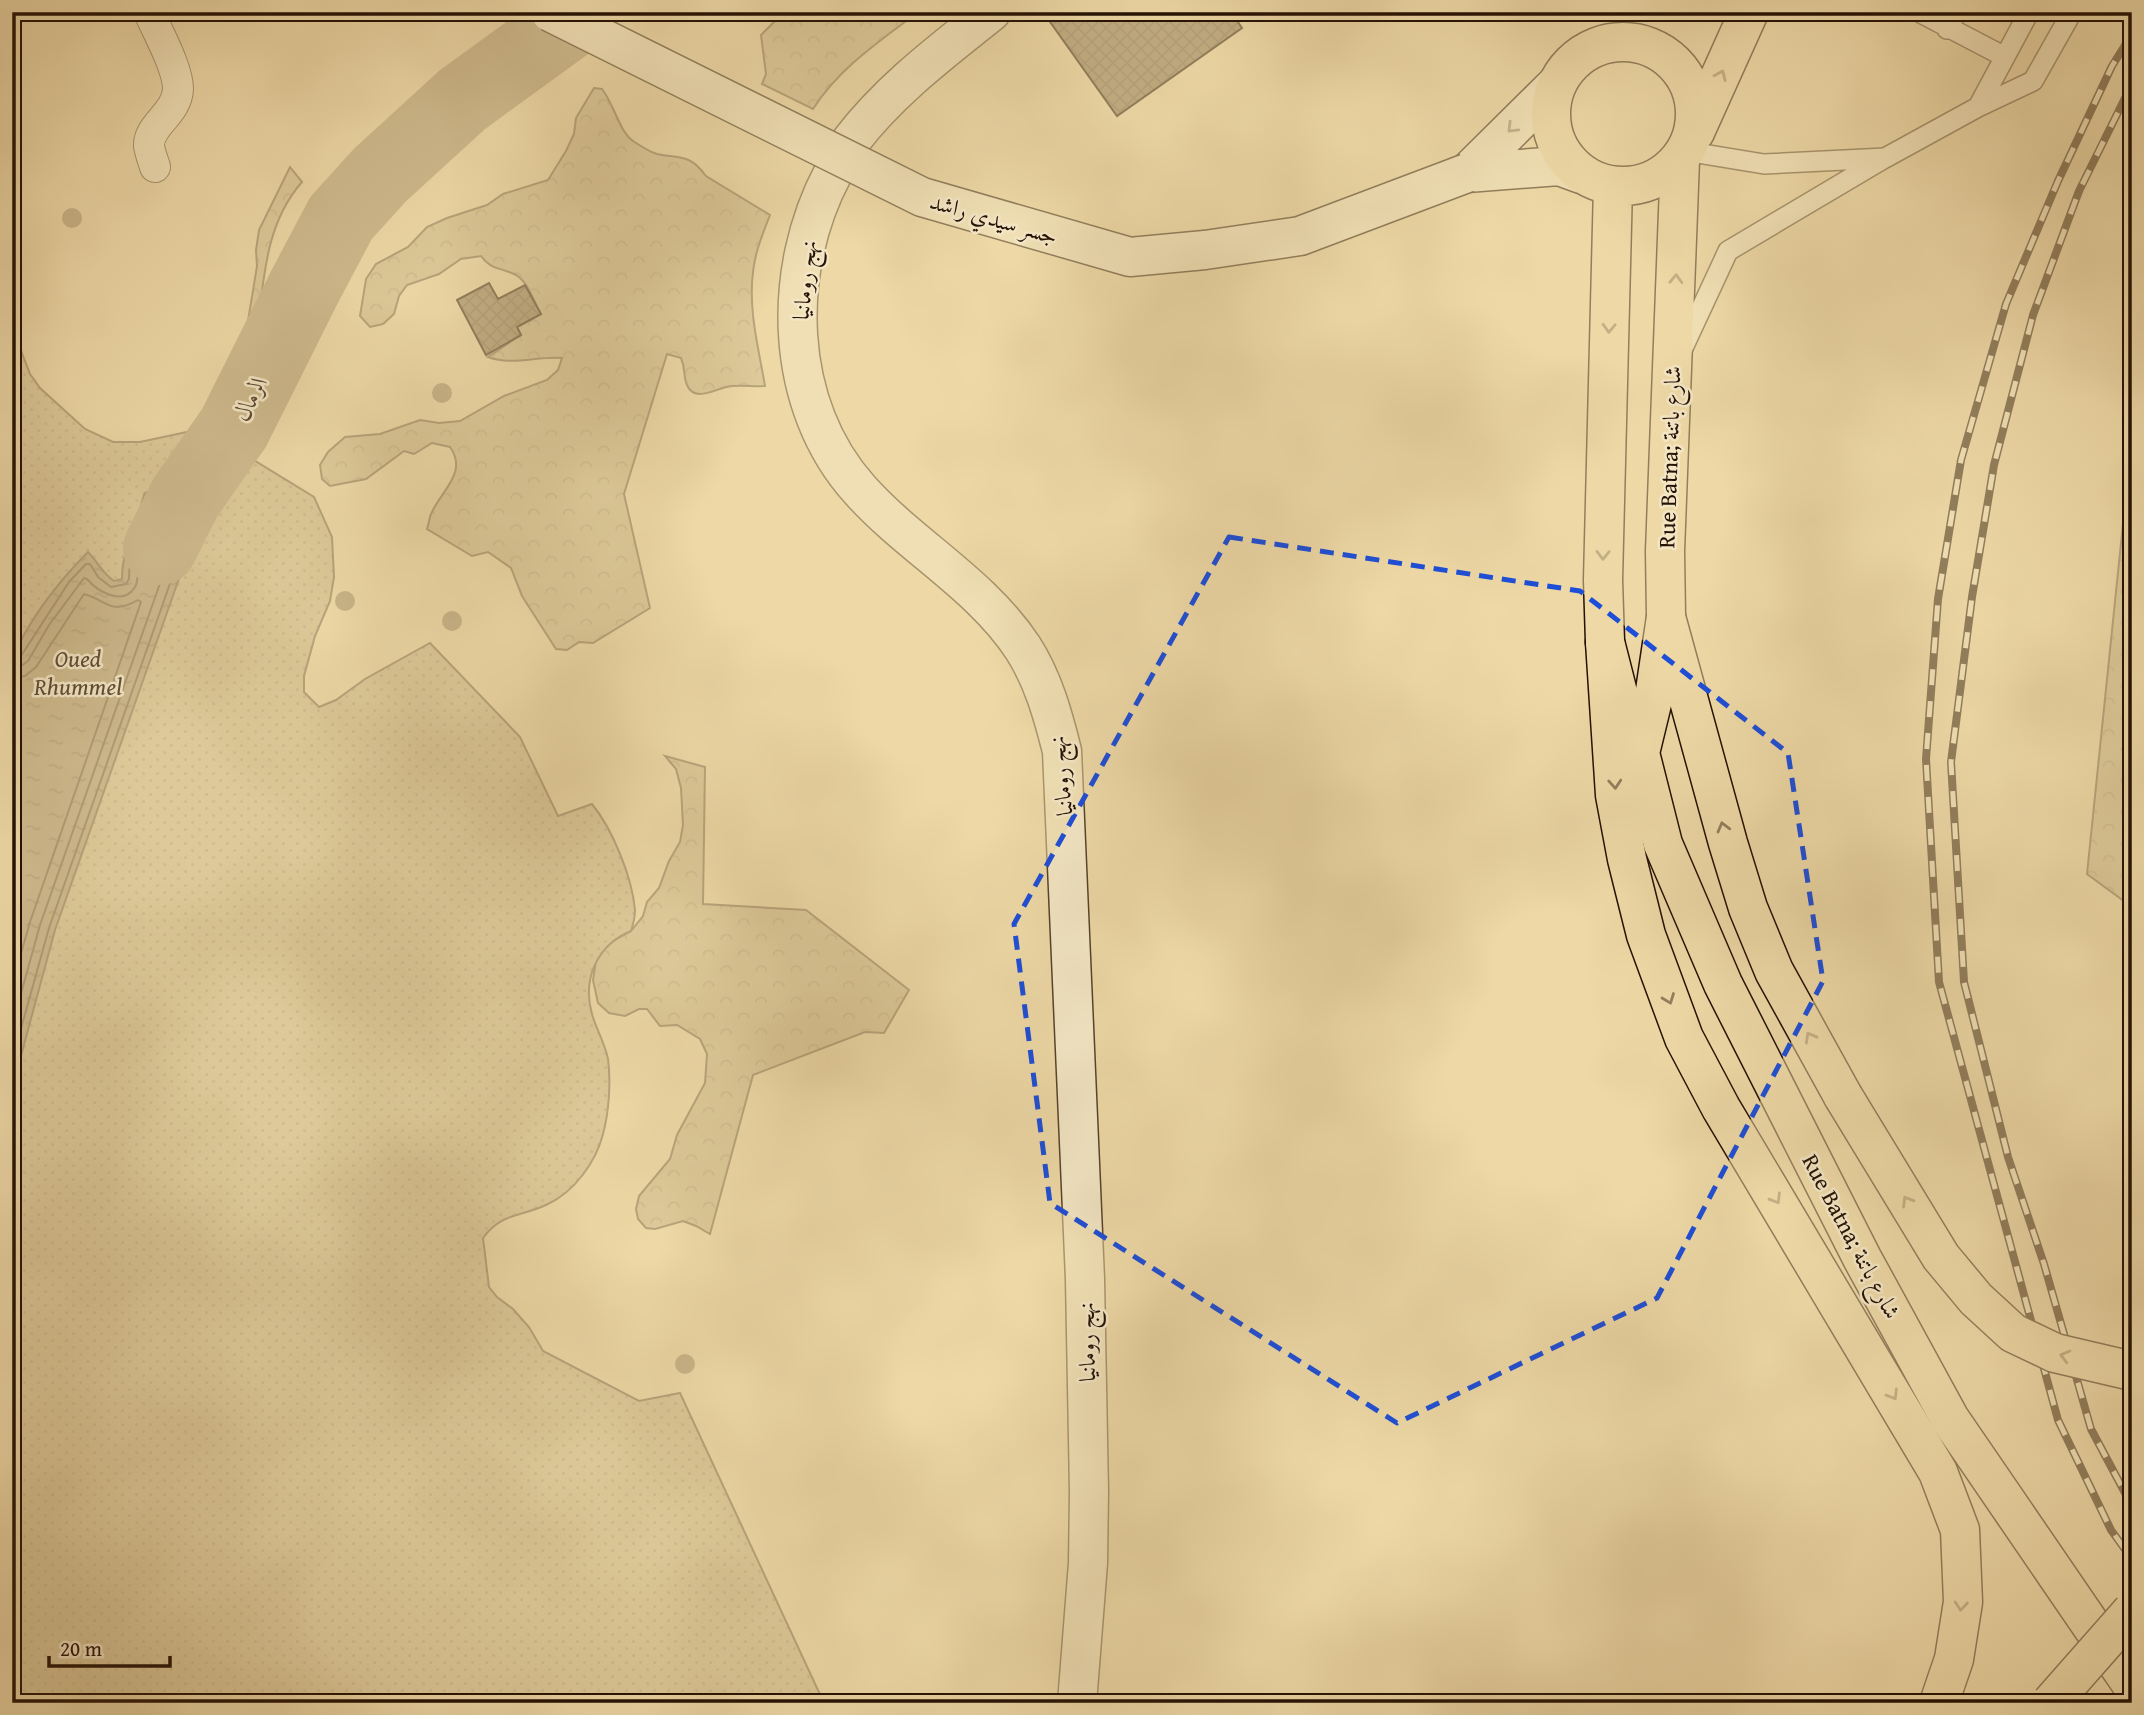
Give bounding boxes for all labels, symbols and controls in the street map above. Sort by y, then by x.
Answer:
one-way arrow [1713,70,1727,82]
one-way arrow [1507,120,1520,133]
street label: جسر سيدي راشد [925,184,1062,255]
street label: نهج رومانيا [783,238,830,322]
one-way arrow [1669,274,1684,285]
one-way arrow [1602,322,1617,333]
street label: Rue Batna; شارع باتنة [1649,365,1693,549]
water label: الرمال [224,369,276,427]
one-way arrow [1595,550,1611,561]
water label: Oued Rhummel [33,641,122,704]
street label: نهج رومانيا [1039,734,1086,818]
one-way arrow [1607,778,1622,789]
one-way arrow [1717,822,1732,834]
one-way arrow [1661,993,1675,1005]
one-way arrow [1805,1031,1818,1044]
street label: Rue Batna; شارع باتنة [1791,1148,1909,1326]
one-way arrow [1768,1192,1781,1205]
one-way arrow [1902,1196,1915,1209]
street label: نهج رومانيا [1069,1302,1108,1382]
one-way arrow [2060,1350,2072,1364]
one-way arrow [1885,1387,1898,1400]
one-way arrow [1954,1601,1969,1612]
scale bar [49,1624,170,1668]
text: 20 m [60,1633,102,1664]

